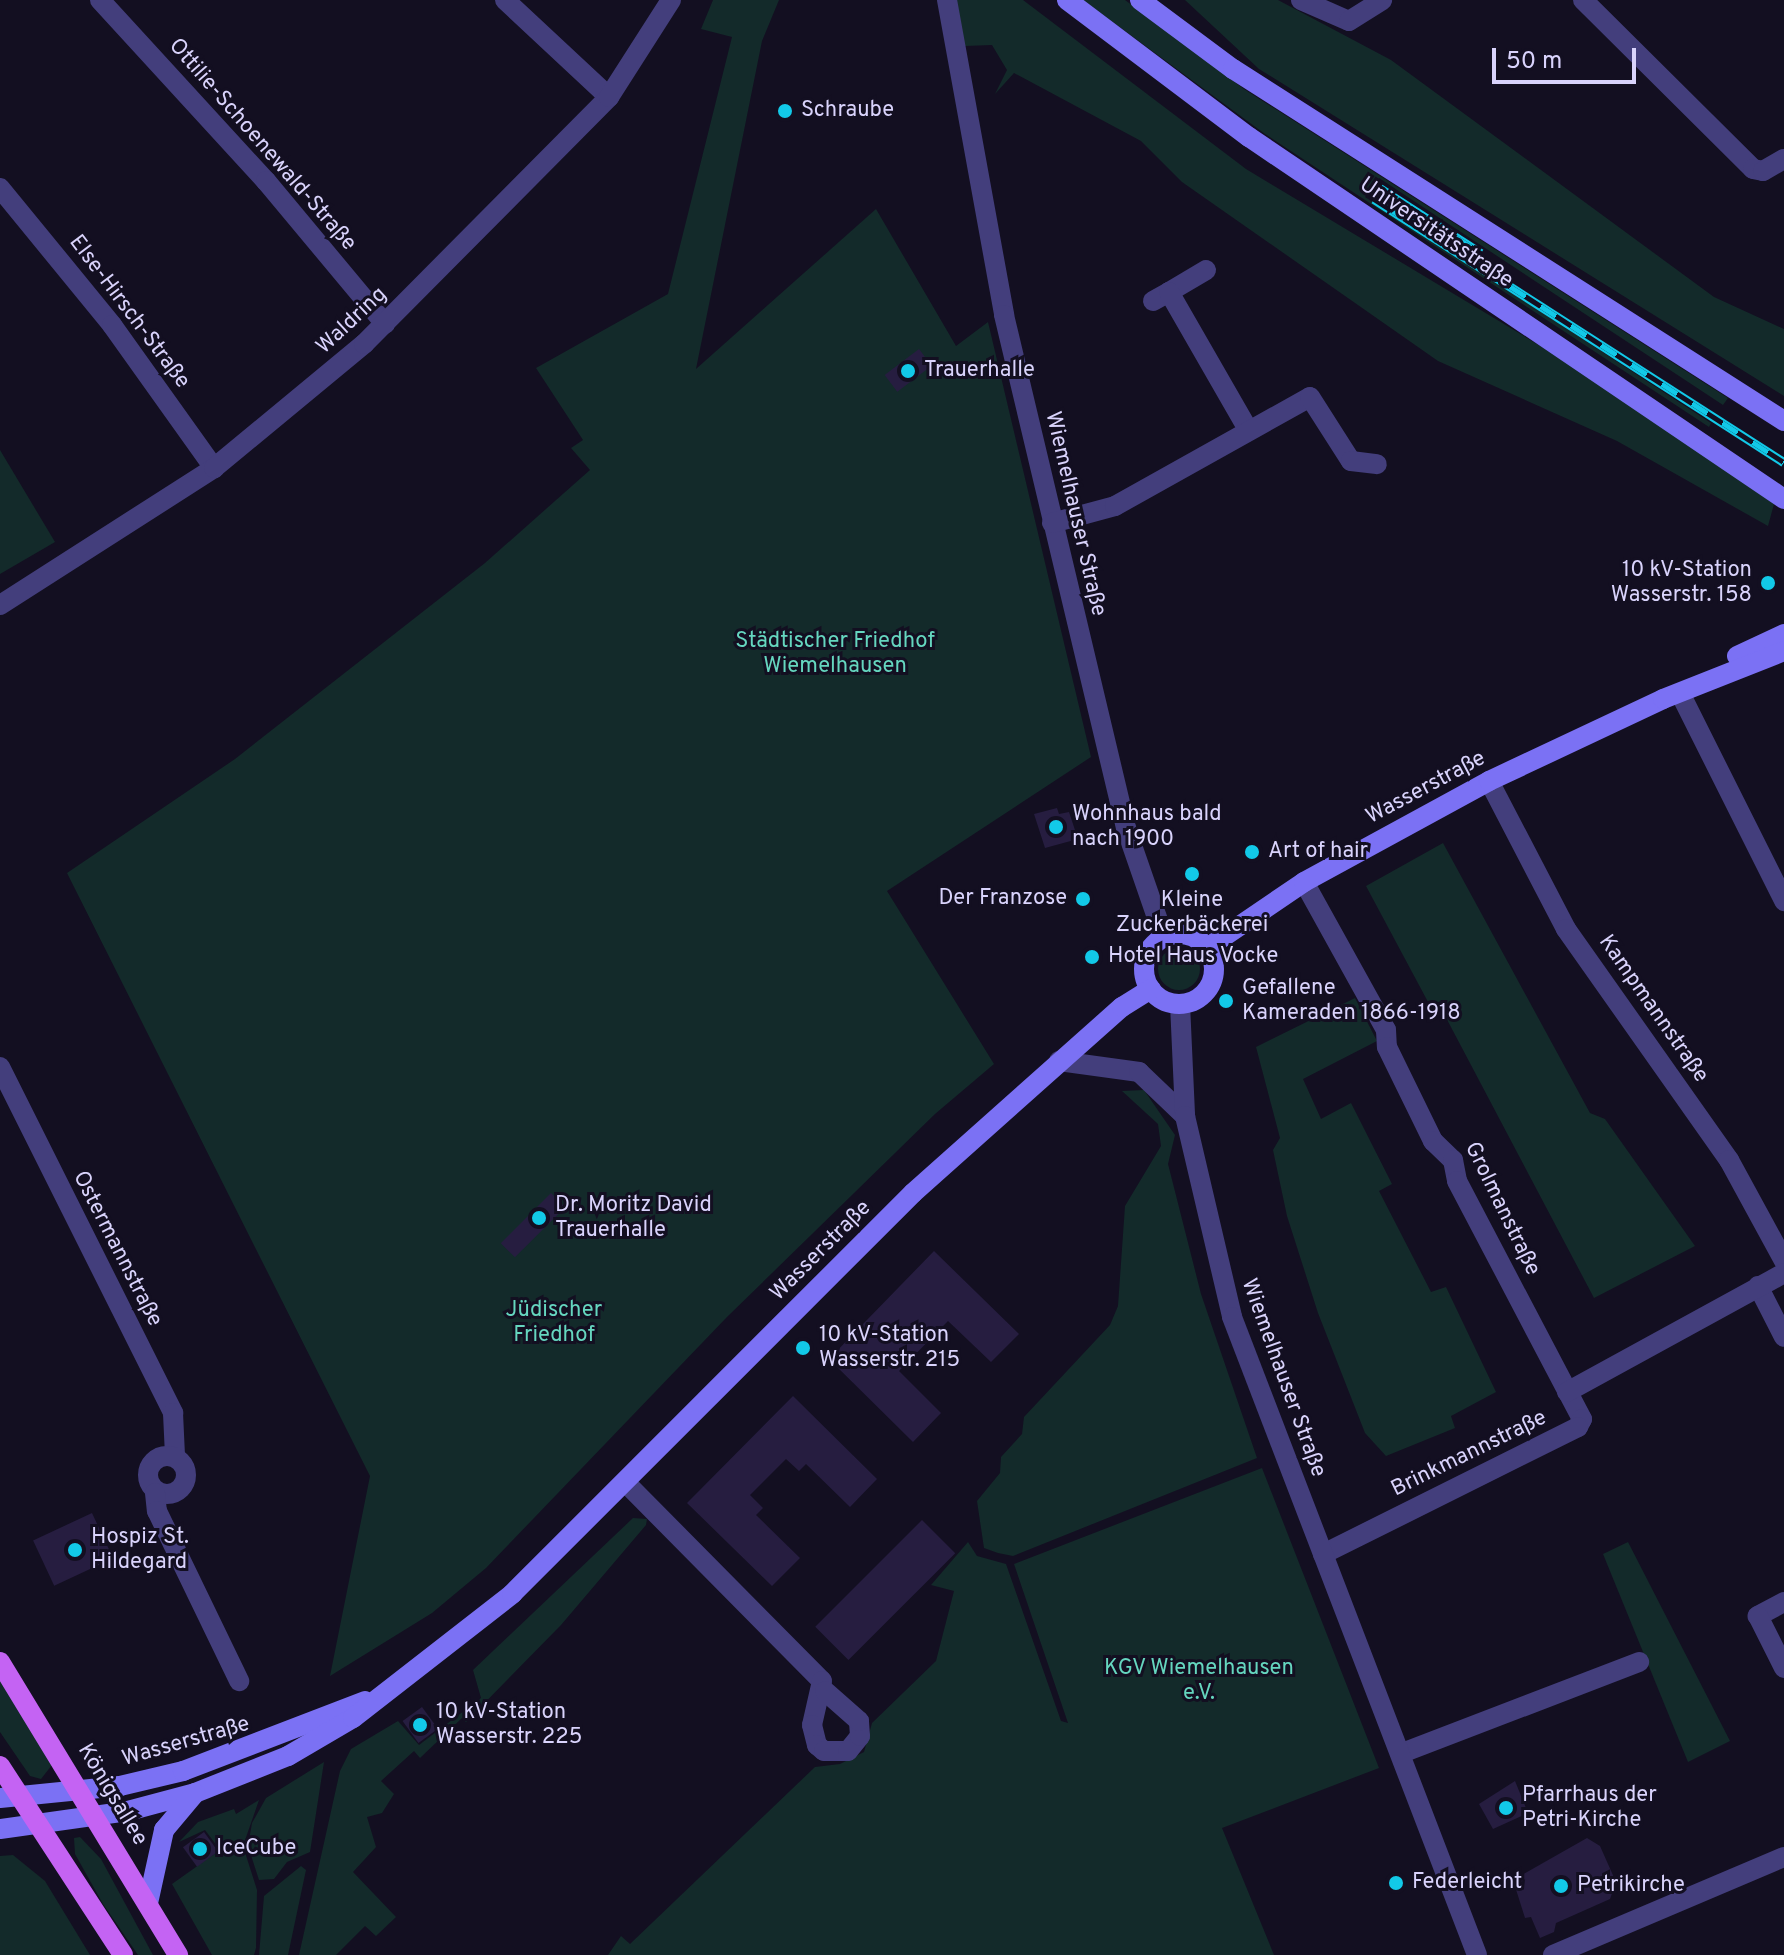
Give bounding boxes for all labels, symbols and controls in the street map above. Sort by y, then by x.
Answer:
scale bar [1496,32,1640,82]
street label: Ottilie-Schoenewald-Straße [163,33,361,257]
text: 50 m [1506,47,1562,77]
place label: Schraube [801,98,894,124]
marker: Schraube [776,102,794,120]
street label: Universitätsstraße [1354,172,1518,294]
street label: Else-Hirsch-Straße [63,230,195,394]
street label: Waldring [311,282,393,360]
place label: Trauerhalle [924,358,1035,384]
marker: Trauerhalle [899,362,917,380]
street label: Wiemelhauser Straße [1039,409,1111,619]
place label: 10 kV-Station Wasserstr. 158 [1611,557,1752,608]
marker: 10 kV-Station Wasserstr. 158 [1759,574,1777,592]
park label: Städtischer Friedhof Wiemelhausen [735,628,935,680]
street label: Wasserstraße [1362,745,1490,831]
place label: Wohnhaus bald nach 1900 [1072,801,1222,852]
marker: Wohnhaus bald nach 1900 [1047,818,1065,836]
place label: Art of hair [1268,839,1368,865]
marker: Art of hair [1243,843,1261,861]
marker: Kleine Zuckerbäckerei [1183,865,1201,883]
place label: Der Franzose [938,886,1067,912]
place label: Kleine Zuckerbäckerei [1116,887,1268,938]
marker: Der Franzose [1074,890,1092,908]
street label: Kampmannstraße [1592,930,1714,1088]
place label: Hotel Haus Vocke [1108,944,1279,970]
marker: Hotel Haus Vocke [1083,948,1101,966]
place label: Gefallene Kameraden 1866-1918 [1242,975,1461,1026]
marker: Gefallene Kameraden 1866-1918 [1217,992,1235,1010]
street label: Grolmanstraße [1458,1138,1546,1280]
street label: Ostermannstraße [66,1167,168,1331]
place label: Dr. Moritz David Trauerhalle [555,1192,712,1244]
street label: Wasserstraße [765,1195,877,1307]
marker: Dr. Moritz David Trauerhalle [530,1209,548,1227]
street label: Wiemelhauser Straße [1235,1275,1331,1481]
park label: Jüdischer Friedhof [506,1297,602,1348]
place label: 10 kV-Station Wasserstr. 215 [819,1322,960,1374]
marker: 10 kV-Station Wasserstr. 215 [794,1339,812,1357]
street label: Brinkmannstraße [1387,1405,1551,1503]
place label: Hospiz St. Hildegard [91,1524,189,1576]
marker: Hospiz St. Hildegard [66,1541,84,1559]
park label: KGV Wiemelhausen e.V. [1103,1655,1295,1706]
place label: 10 kV-Station Wasserstr. 225 [436,1699,582,1750]
street label: Wasserstraße [119,1711,253,1773]
marker: 10 kV-Station Wasserstr. 225 [411,1716,429,1734]
street label: Königsallee [71,1739,153,1851]
place label: Pfarrhaus der Petri-Kirche [1522,1782,1657,1834]
marker: Pfarrhaus der Petri-Kirche [1497,1799,1515,1817]
place label: IceCube [216,1836,296,1862]
marker: IceCube [191,1840,209,1858]
place label: Federleicht [1412,1870,1522,1896]
place label: Petrikirche [1577,1873,1685,1899]
marker: Federleicht [1387,1874,1405,1892]
marker: Petrikirche [1552,1877,1570,1895]

